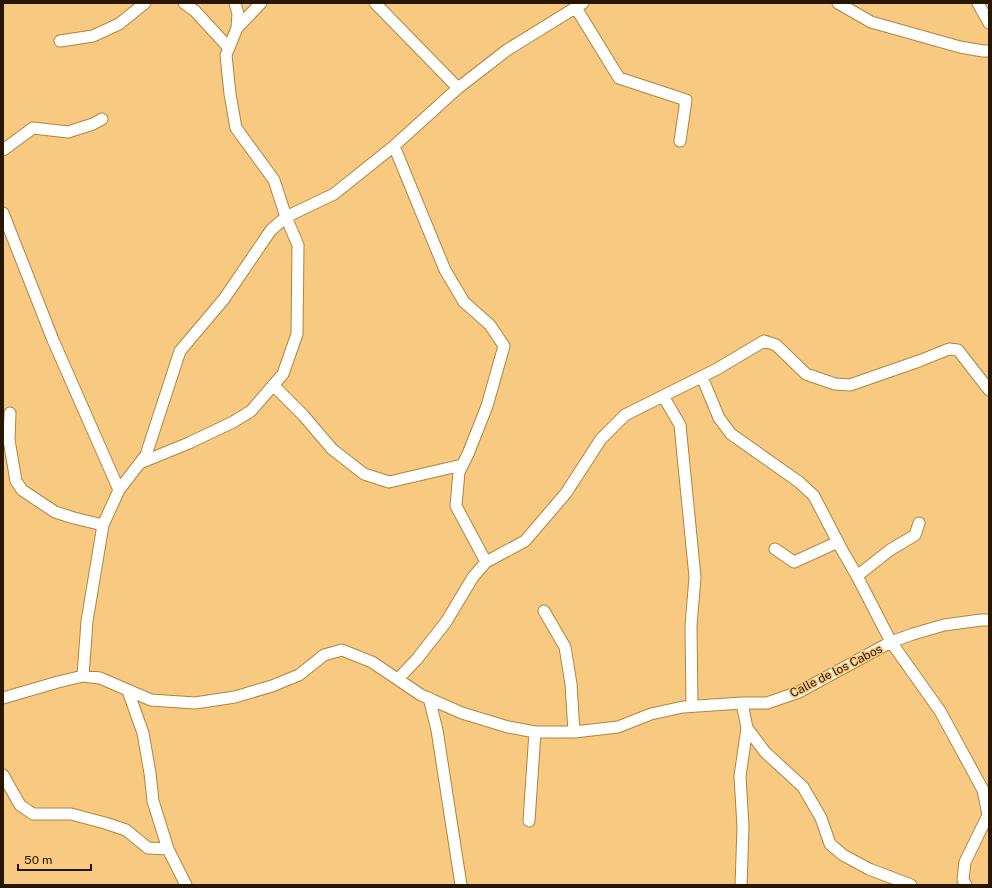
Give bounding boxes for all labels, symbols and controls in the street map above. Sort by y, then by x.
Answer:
street label: Calle de los Cabos [788,642,884,700]
scale bar [18,846,91,872]
text: 50 m [24,853,52,867]

